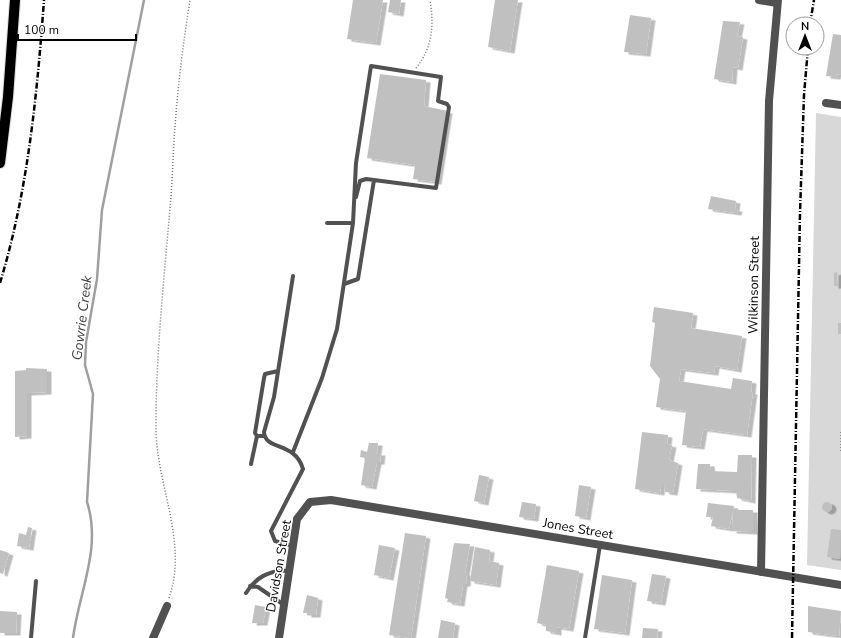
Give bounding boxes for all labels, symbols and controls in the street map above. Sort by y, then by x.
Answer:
scale bar [18,16,136,42]
north arrow [785,16,825,56]
text: N [801,19,809,34]
text: 100 m [24,22,59,38]
street label: Wilkinson Street [744,236,764,334]
water label: Gowrie Creek [67,274,97,361]
street label: Jones Street [541,514,615,544]
street label: Davidson Street [262,518,296,614]

